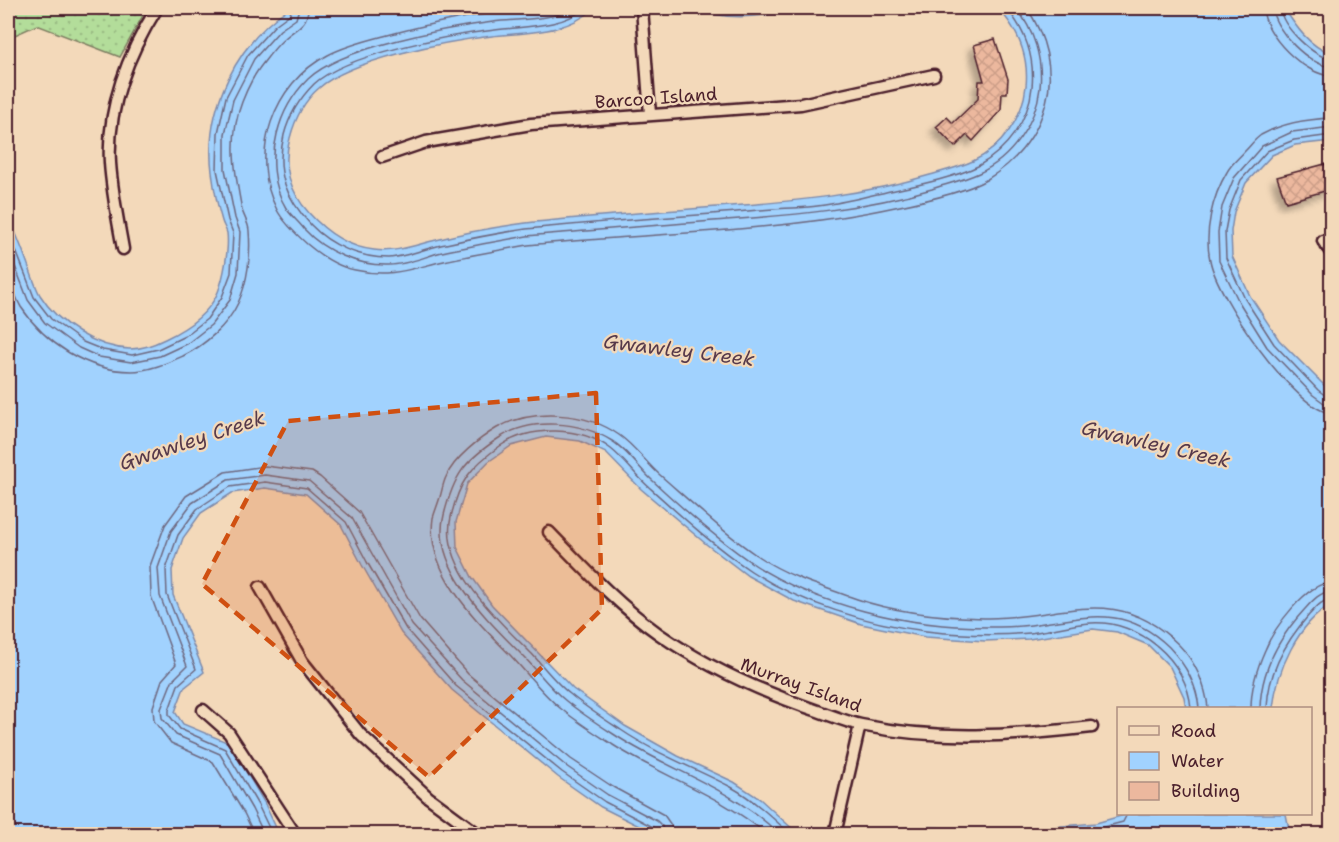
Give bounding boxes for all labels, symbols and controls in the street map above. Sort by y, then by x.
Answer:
street label: Barcoo Island [594,82,718,114]
water label: Gwawley Creek [602,328,756,372]
water label: Gwawley Creek [116,404,269,476]
water label: Gwawley Creek [1079,414,1233,474]
street label: Murray Island [737,652,865,718]
legend [1117,707,1312,815]
text: Road [1171,719,1216,743]
text: Water [1171,749,1224,773]
text: Building [1171,779,1240,803]

